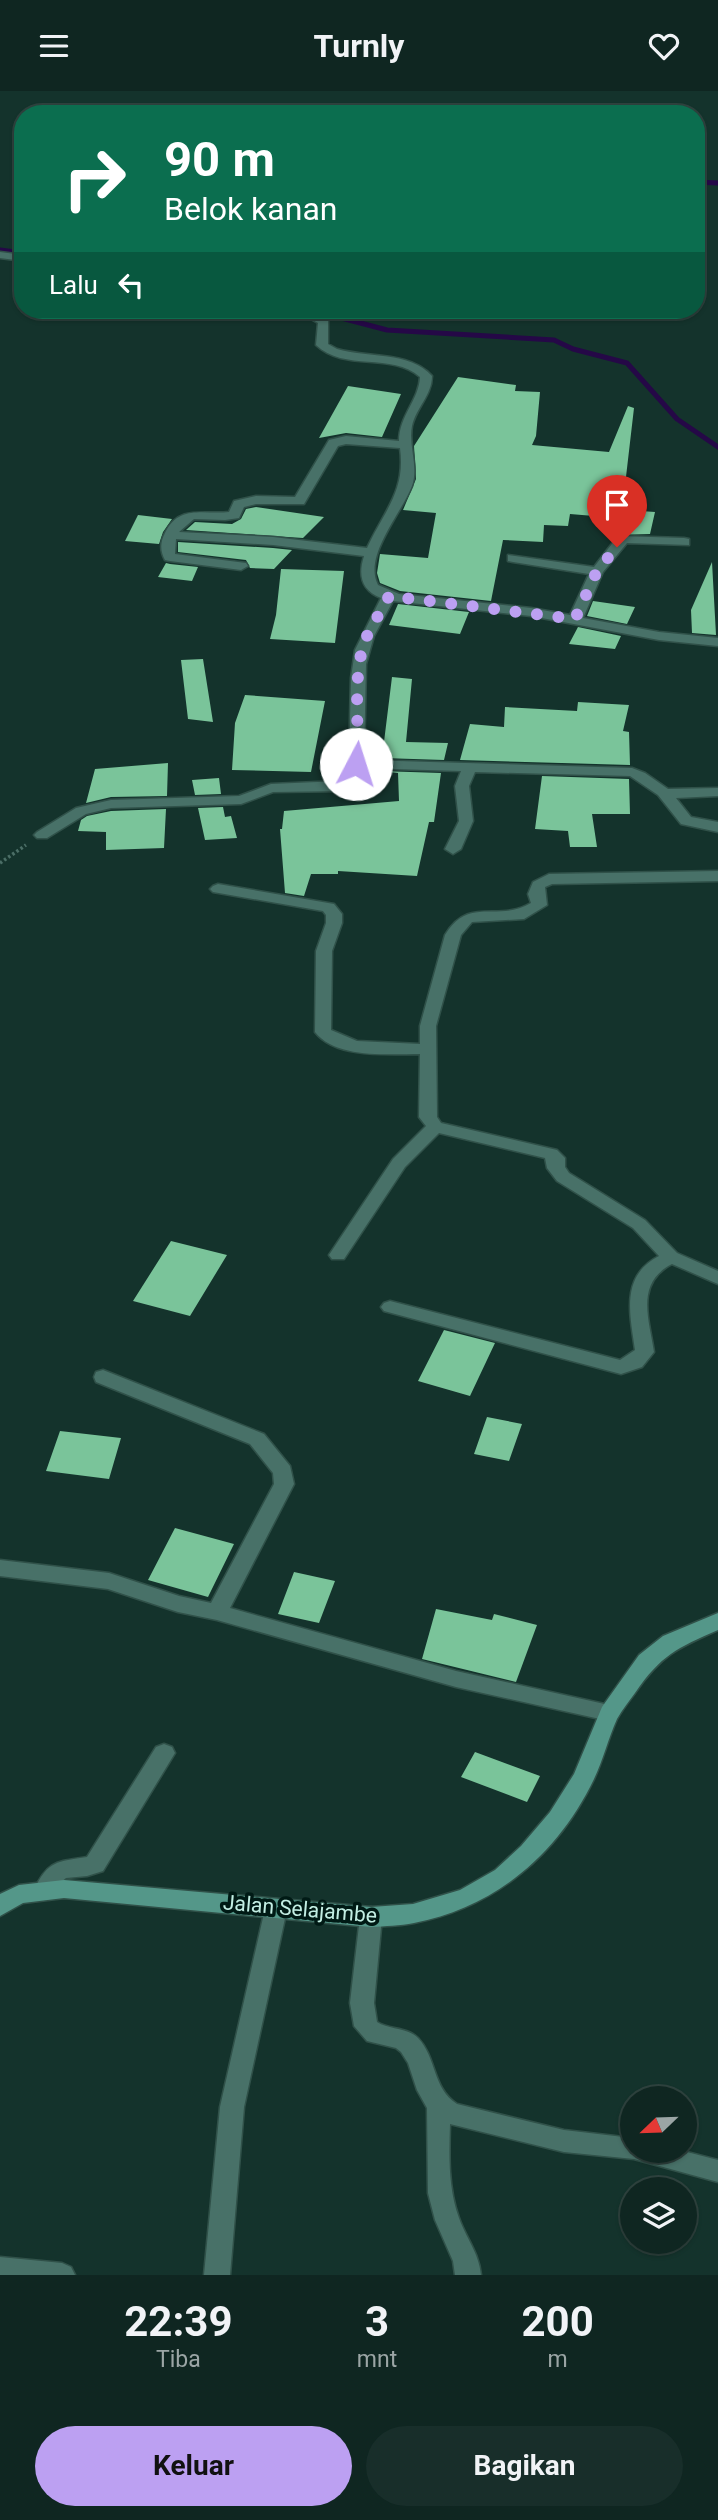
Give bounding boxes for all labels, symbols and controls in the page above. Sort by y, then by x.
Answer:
icon: menu [35,27,73,65]
text: Turnly [314,27,404,65]
icon: heart [645,27,683,65]
text: 90 m [164,131,275,188]
icon: right [49,133,140,224]
text: Belok kanan [164,190,337,228]
icon: left [112,266,150,304]
text: Lalu [49,270,98,300]
pin [587,475,647,547]
icon: arrive [598,486,636,524]
position arrow [319,727,393,801]
street label: Jalan Selajambe [222,1890,378,1928]
north arrow [620,2086,696,2163]
map controls [620,2086,697,2254]
button: layers [620,2177,697,2254]
text: 22:39 [124,2297,233,2346]
text: 3 [365,2297,389,2346]
text: 200 [521,2297,594,2346]
text: Tiba [156,2346,201,2373]
text: mnt [357,2346,397,2373]
text: m [548,2346,568,2373]
button: Keluar [35,2426,352,2506]
button: Bagikan [366,2426,683,2506]

